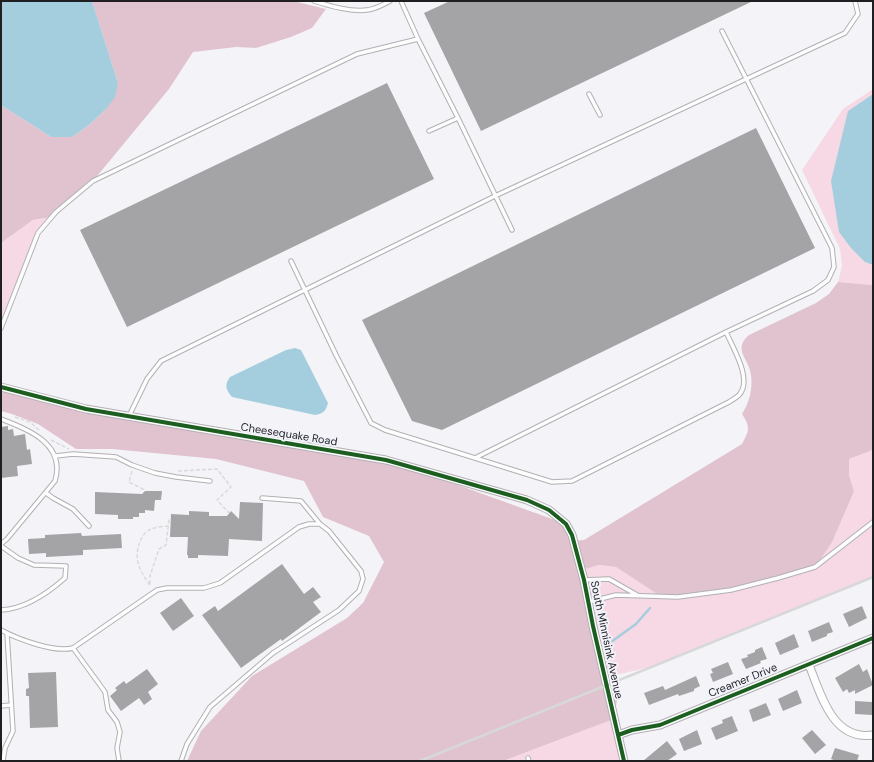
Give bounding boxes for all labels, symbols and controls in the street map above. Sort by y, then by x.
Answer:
street label: Cheesequake Road [240,421,338,449]
street label: South Minnisink Avenue [587,580,625,700]
street label: Creamer Drive [707,661,779,701]

